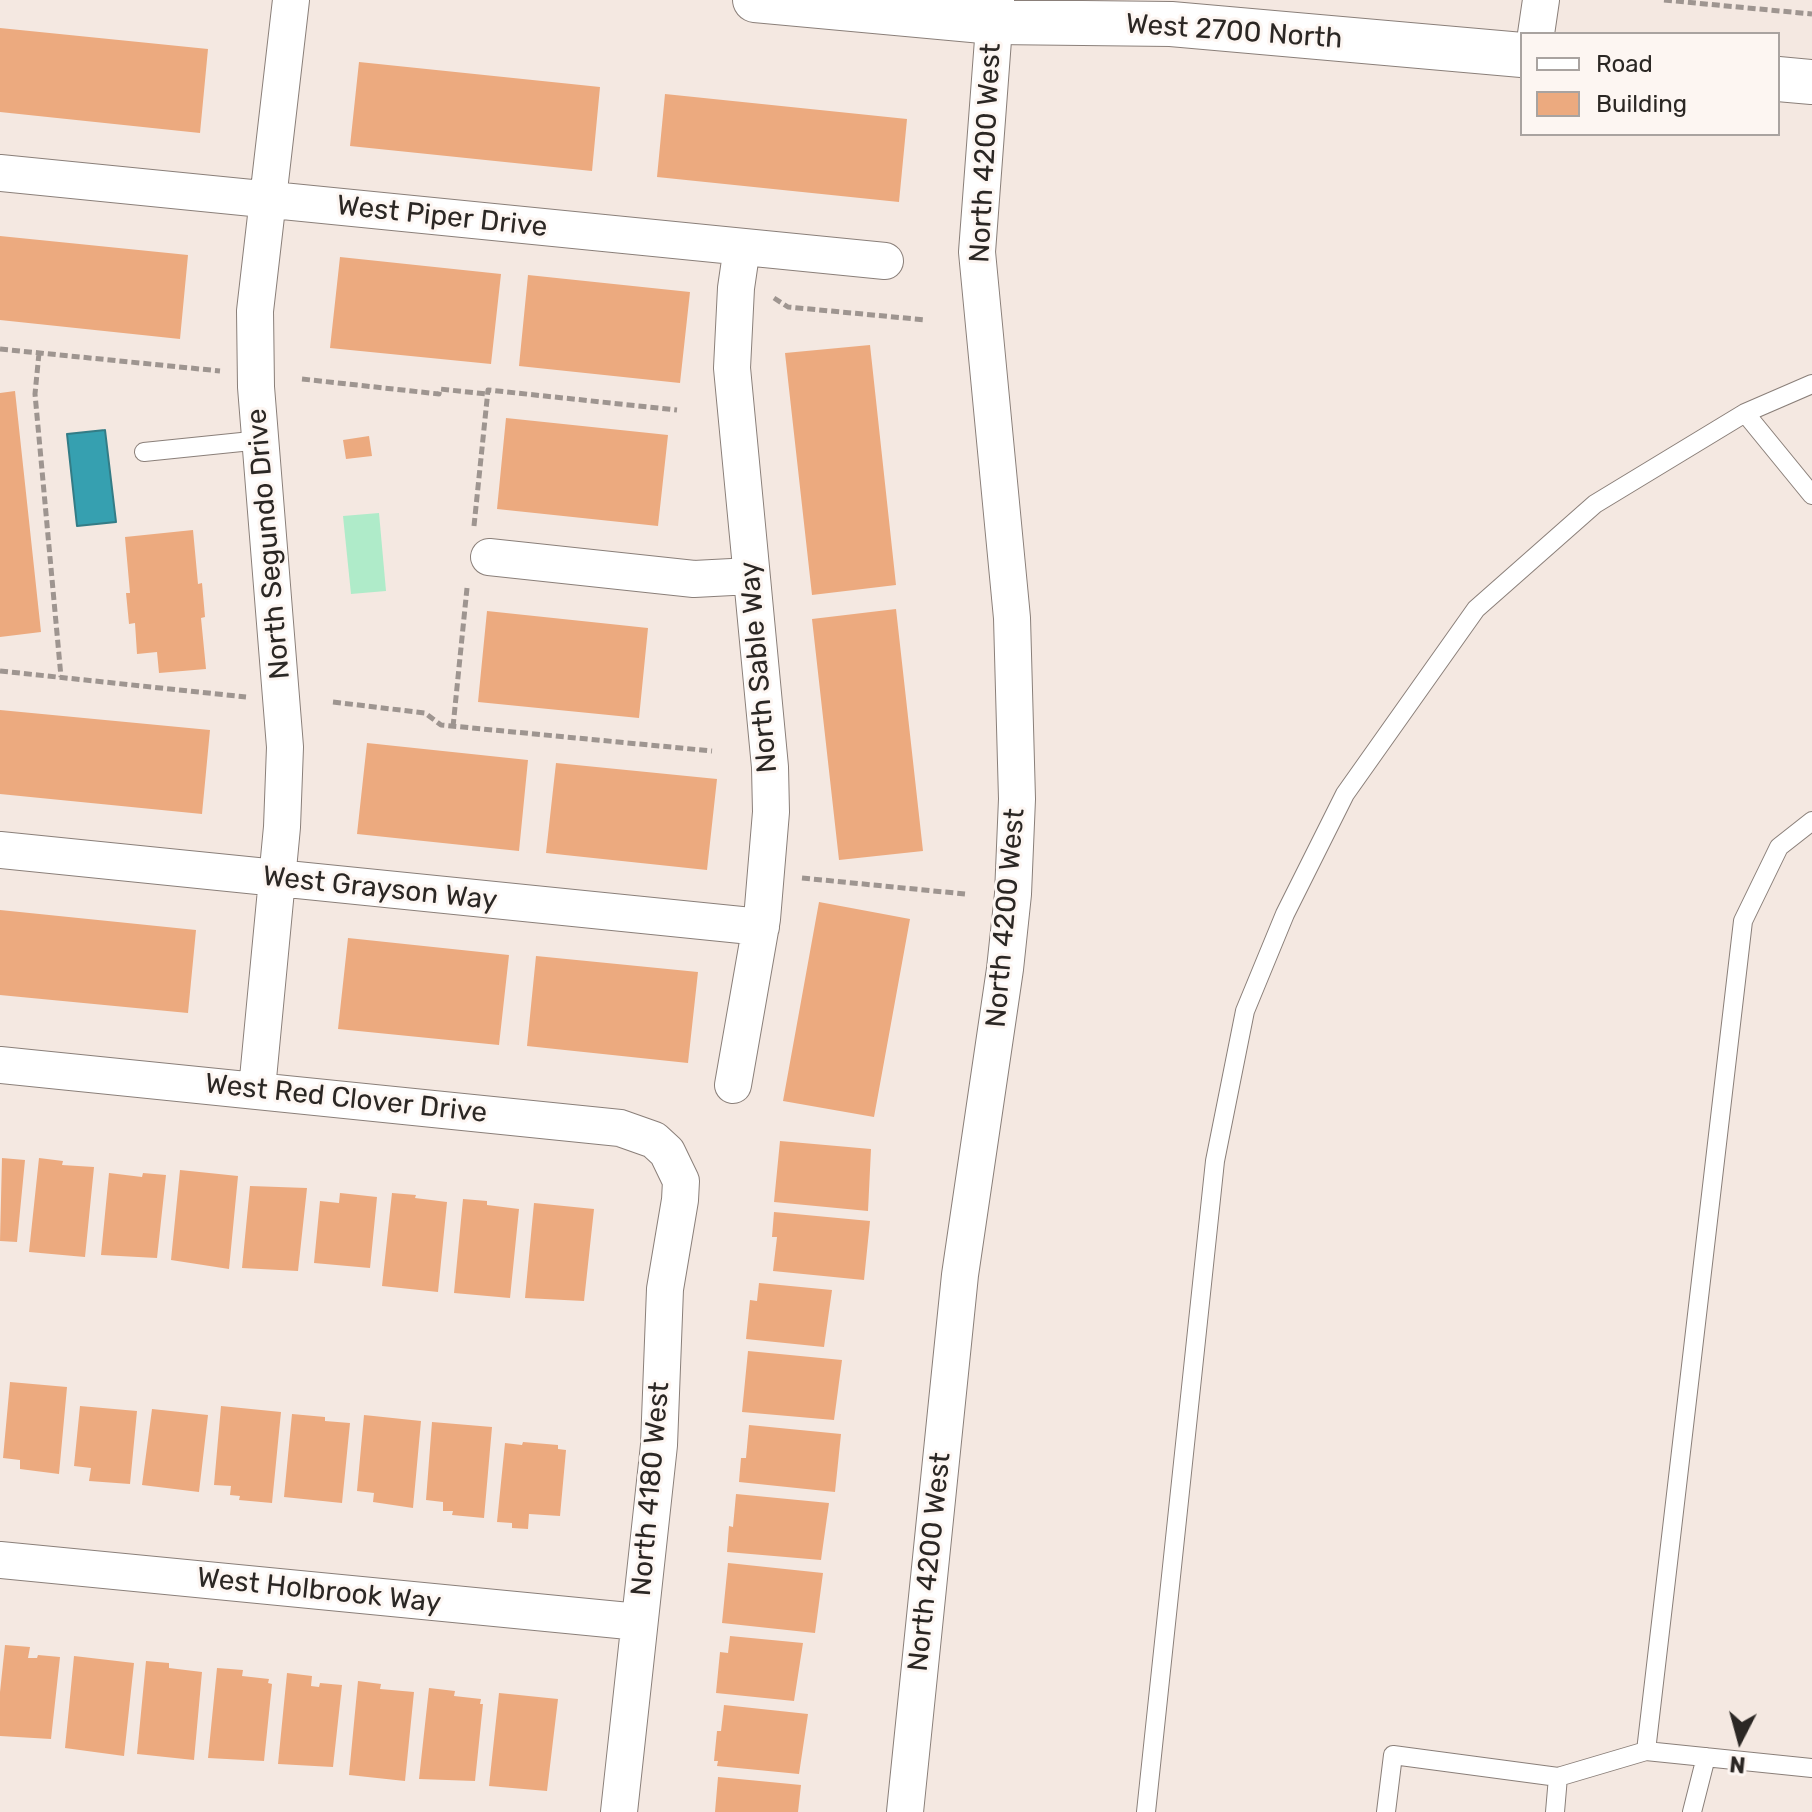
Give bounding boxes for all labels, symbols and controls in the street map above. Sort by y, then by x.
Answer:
street label: West 2700 North [1125,8,1343,56]
legend [1520,32,1780,136]
street label: North 4200 West [963,42,1009,264]
text: Road [1596,50,1653,78]
text: Building [1596,90,1687,118]
street label: West Piper Drive [335,189,549,245]
street label: North Segundo Drive [240,407,298,681]
street label: North Sable Way [733,560,785,774]
street label: North 4200 West [980,807,1032,1029]
street label: West Grayson Way [261,860,499,918]
street label: West Red Clover Drive [203,1067,489,1131]
street label: North 4180 West [625,1380,677,1598]
street label: North 4200 West [902,1451,958,1673]
street label: West Holbrook Way [195,1561,443,1621]
north arrow [1700,1700,1780,1780]
text: N [1728,1750,1747,1779]

